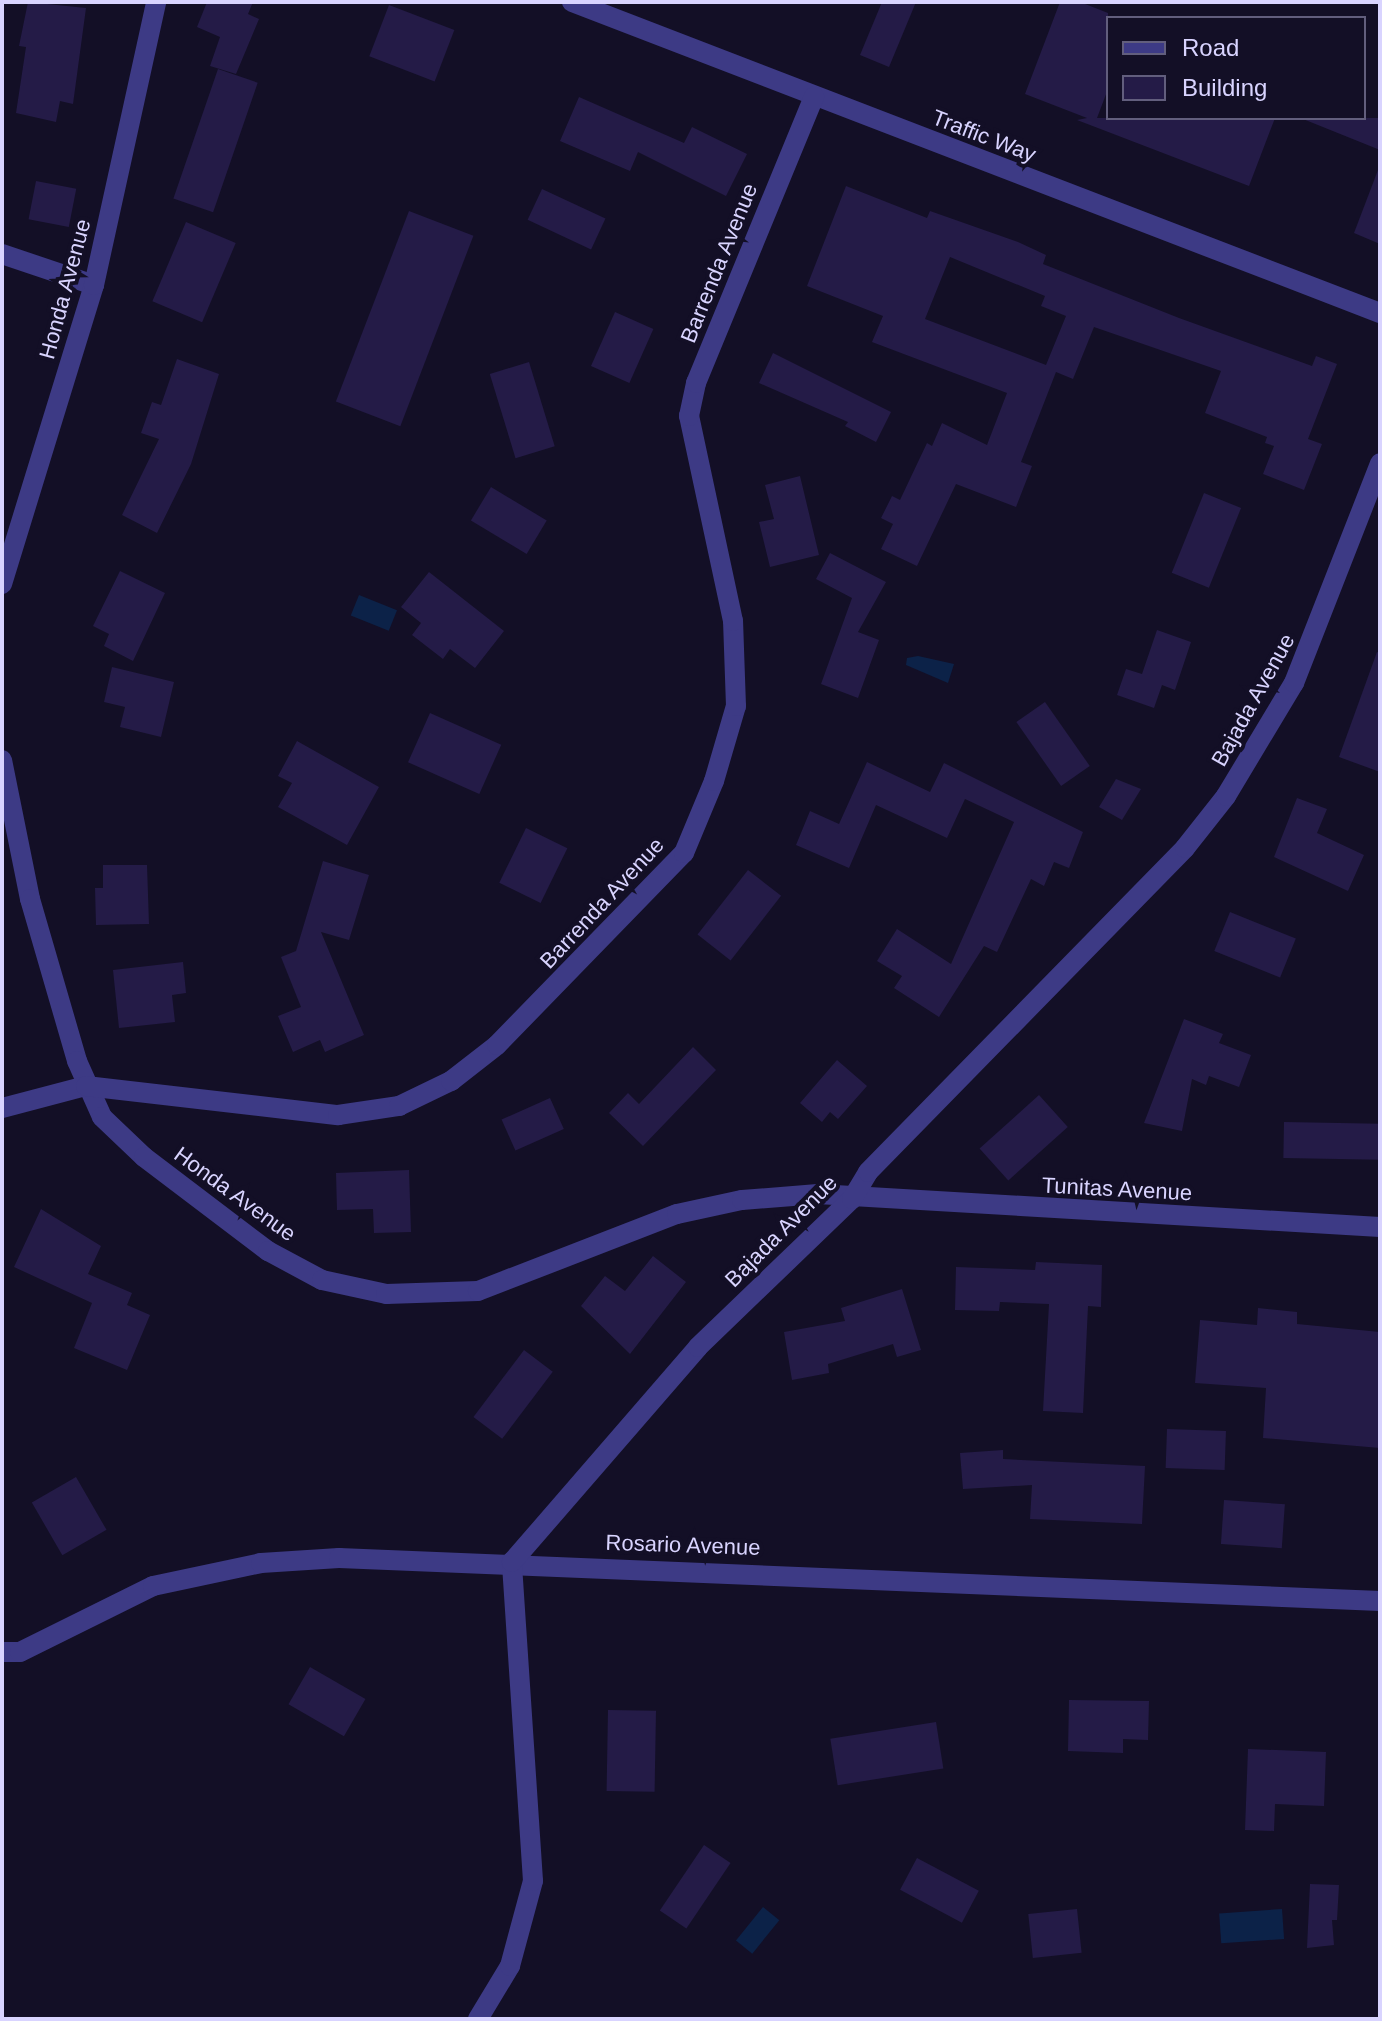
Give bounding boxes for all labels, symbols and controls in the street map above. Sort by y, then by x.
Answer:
legend [1106,16,1366,120]
text: Road [1182,34,1239,61]
text: Building [1182,74,1267,101]
street label: Traffic Way [928,104,1040,168]
street label: Barrenda Avenue [675,179,763,347]
street label: Honda Avenue [33,215,97,363]
street label: Bajada Avenue [1205,629,1301,771]
street label: Barrenda Avenue [534,832,670,974]
street label: Honda Avenue [169,1141,301,1247]
street label: Bajada Avenue [719,1169,843,1293]
street label: Tunitas Avenue [1041,1172,1193,1206]
street label: Rosario Avenue [605,1529,761,1561]

